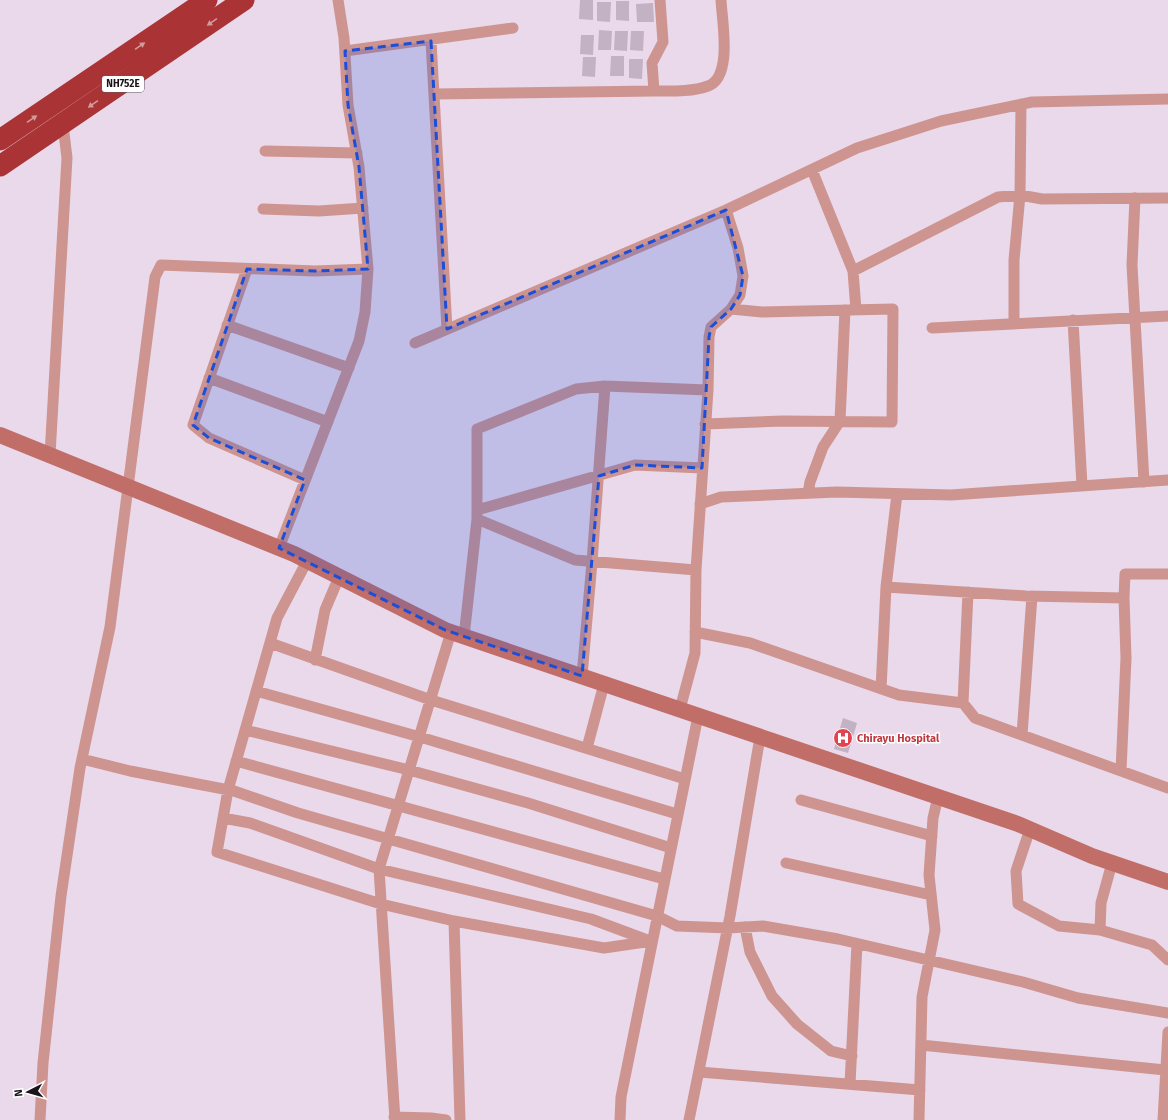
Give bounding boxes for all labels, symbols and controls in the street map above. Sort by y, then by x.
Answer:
one-way arrow [207,18,217,26]
one-way arrow [135,42,145,50]
road number: NH752E [102,76,144,92]
one-way arrow [88,100,99,108]
one-way arrow [27,115,38,122]
hospital icon: Chirayu Hospital [832,727,854,749]
place label: Chirayu Hospital [857,732,940,745]
north arrow [8,1072,48,1112]
text: N [12,1089,25,1097]

